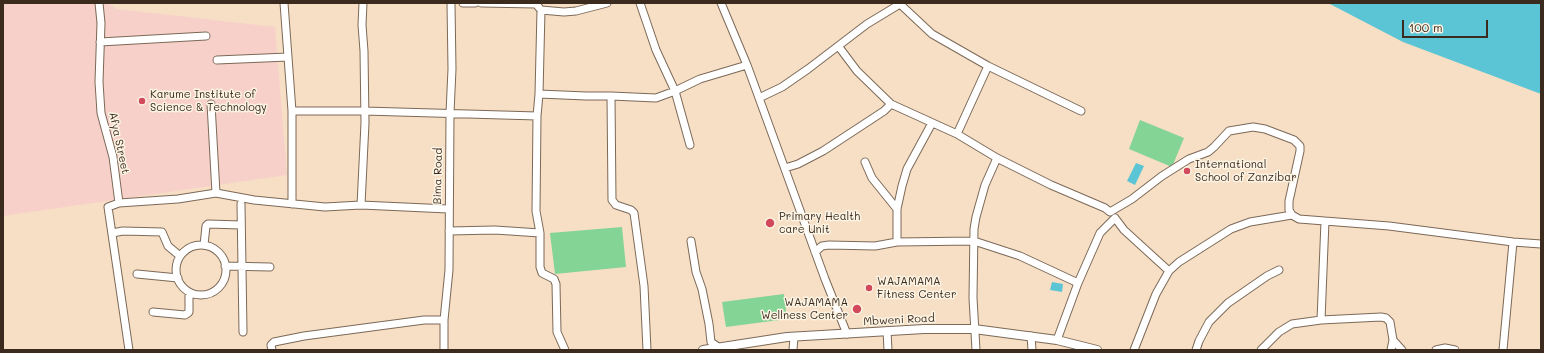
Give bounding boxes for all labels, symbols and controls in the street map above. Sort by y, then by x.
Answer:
scale bar [1404,12,1490,38]
text: 100 m [1409,19,1443,35]
place label: Karume Institute of Science & Technology [150,88,267,114]
marker: Karume Institute of Science & Technology [137,96,147,106]
street label: Afya Street [106,111,132,175]
street label: Bima Road [431,148,445,204]
place label: International School of Zanzibar [1195,158,1297,184]
marker: International School of Zanzibar [1182,166,1192,176]
place label: Primary Health care Unit [779,210,860,236]
marker: Primary Health care Unit [764,217,776,229]
place label: WAJAMAMA Fitness Center [877,275,956,301]
marker: WAJAMAMA Fitness Center [864,283,874,293]
place label: WAJAMAMA Wellness Center [761,296,848,322]
marker: WAJAMAMA Wellness Center [851,303,863,315]
street label: Mbweni Road [863,312,935,328]

